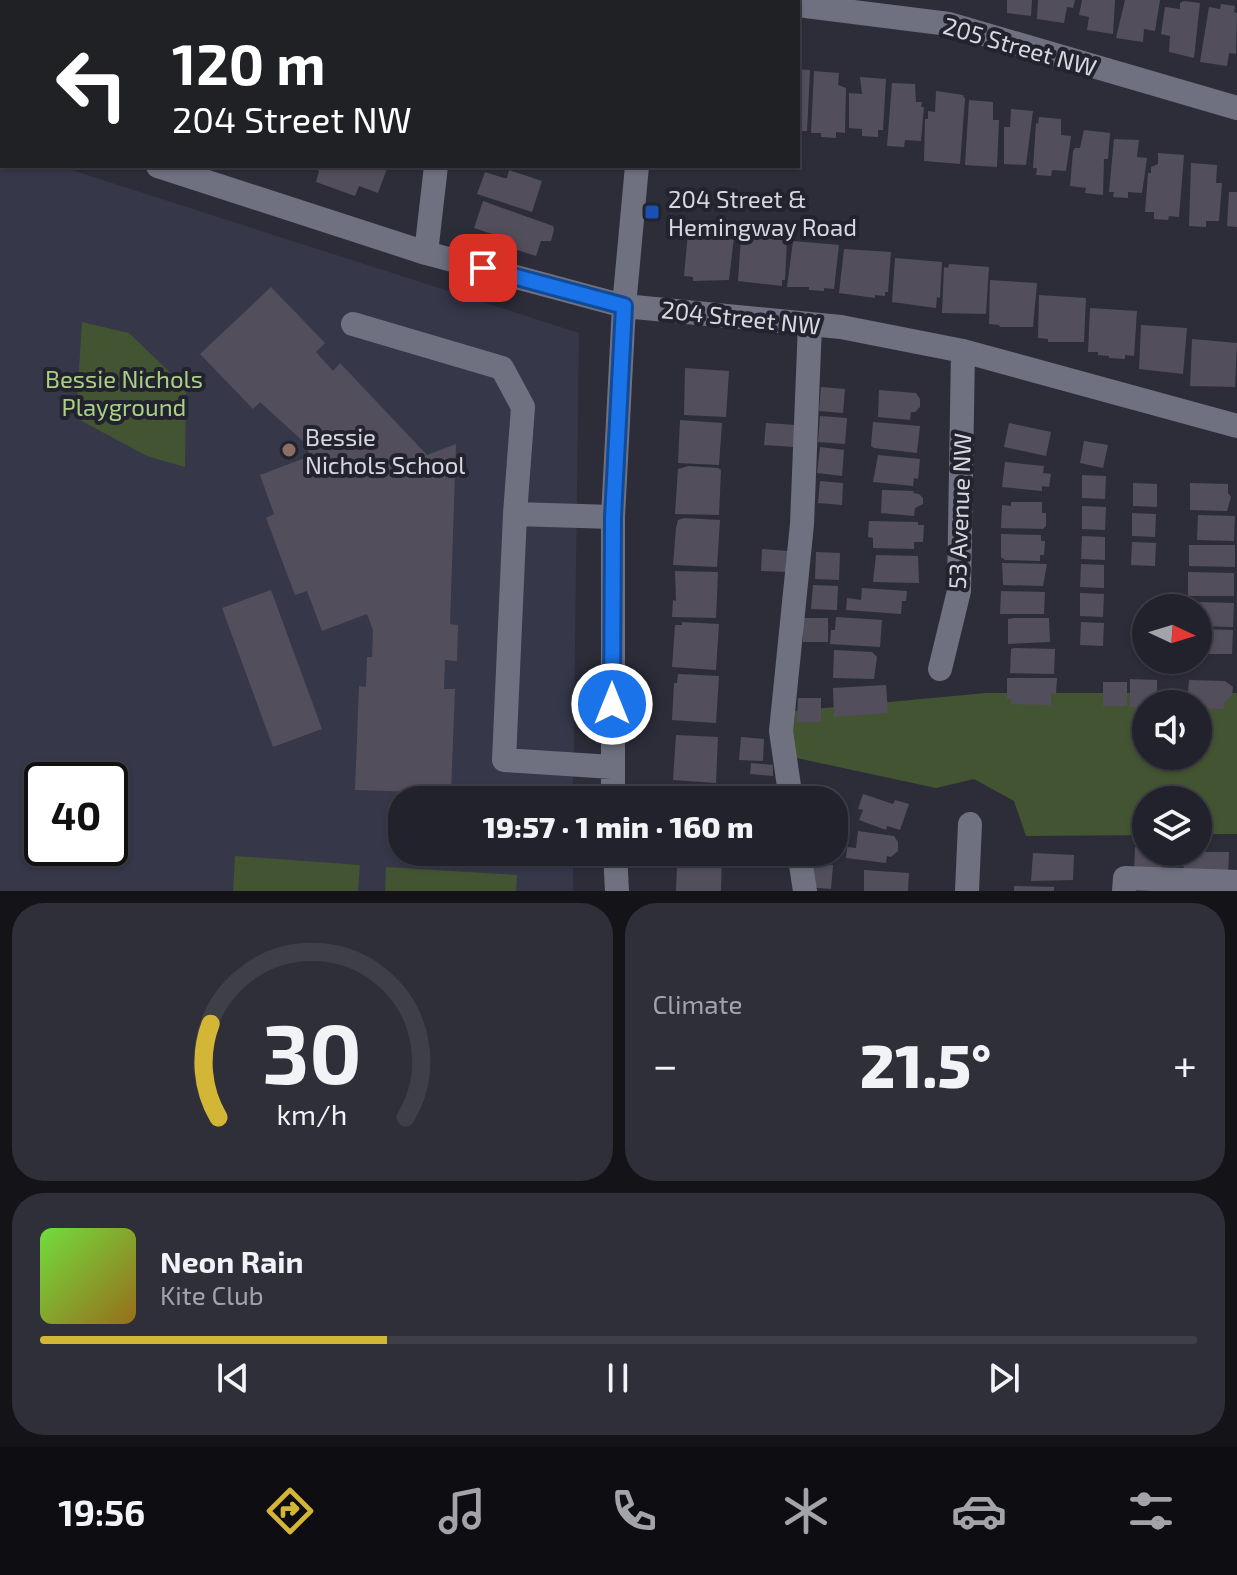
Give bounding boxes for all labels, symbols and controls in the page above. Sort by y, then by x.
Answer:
street label: 205 Street NW [940,10,1100,82]
text: 120 m [172,29,326,96]
icon: left [40,32,144,136]
text: 204 Street NW [172,97,412,140]
place label: 204 Street & Hemingway Road [668,184,857,241]
marker: 204 Street & Hemingway Road [643,203,661,221]
pin [449,234,517,302]
icon: arrive [461,246,505,290]
street label: 204 Street NW [660,294,822,340]
park label: Bessie Nichols Playground [45,364,203,421]
place label: Bessie Nichols School [305,422,465,479]
street label: 53 Avenue NW [942,432,976,590]
marker: Bessie Nichols School [280,441,298,459]
north arrow [1132,594,1212,674]
map controls [1132,594,1212,866]
position arrow [570,662,654,746]
button: sound [1132,690,1212,770]
speed limit sign: 40 [24,762,128,866]
button: layers [1132,786,1212,866]
text: 19:57 · 1 min · 160 m [483,808,753,844]
text: Climate [653,988,742,1019]
text: 30 [262,1001,362,1101]
text: 21.5° [860,1028,991,1100]
text: − [653,1037,678,1090]
text: + [1173,1037,1197,1090]
text: km/h [277,1096,348,1131]
text: Neon Rain [160,1243,304,1279]
text: Kite Club [160,1279,264,1310]
icon: previous [211,1356,255,1400]
icon: pause [596,1356,640,1400]
icon: next [982,1356,1026,1400]
icon: directions [262,1483,318,1539]
icon: music [434,1483,490,1539]
icon: phone [606,1483,662,1539]
icon: climate [778,1483,834,1539]
icon: car [951,1483,1007,1539]
icon: filters [1123,1483,1179,1539]
text: 19:56 [58,1490,145,1533]

